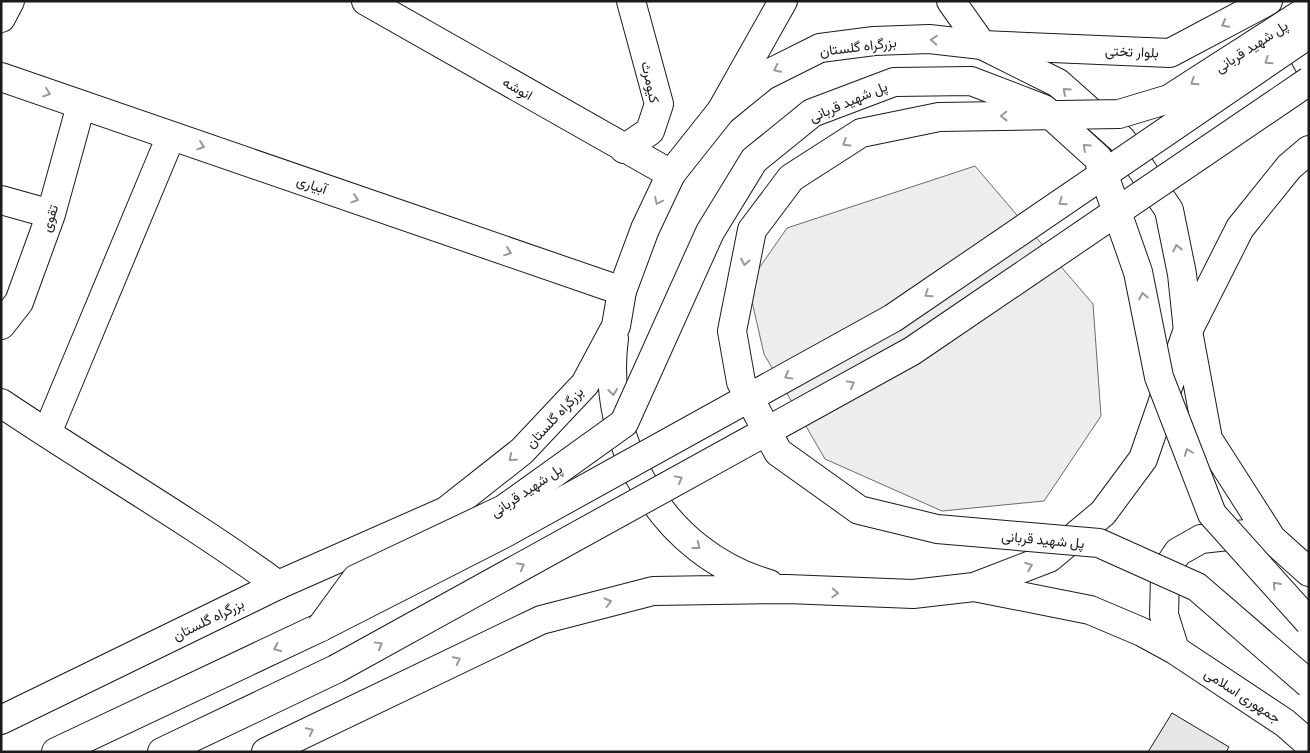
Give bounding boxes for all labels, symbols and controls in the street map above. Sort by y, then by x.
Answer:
street label: پل شهید قربانی [1211,16,1292,78]
one-way arrow [1221,18,1230,28]
street label: بزرگراه گلستان [819,33,898,60]
one-way arrow [930,35,938,46]
street label: بلوار تختی [1105,42,1159,61]
one-way arrow [1265,55,1274,64]
street label: کیومرث [637,60,664,105]
one-way arrow [773,63,782,74]
street label: انوشه [499,73,536,104]
one-way arrow [1190,76,1199,86]
street label: پل شهید قربانی [806,77,891,127]
one-way arrow [43,87,51,97]
one-way arrow [1063,87,1072,96]
one-way arrow [999,111,1007,121]
one-way arrow [842,137,851,147]
one-way arrow [196,140,205,150]
one-way arrow [1082,144,1091,153]
street label: آبیاری [294,171,331,199]
one-way arrow [350,193,358,203]
one-way arrow [655,195,665,204]
one-way arrow [1058,196,1068,205]
street label: تقوی [37,202,62,234]
one-way arrow [1172,244,1183,252]
one-way arrow [503,246,512,256]
one-way arrow [741,258,751,266]
one-way arrow [924,288,934,297]
one-way arrow [1139,292,1149,301]
one-way arrow [784,370,793,380]
one-way arrow [846,380,855,390]
street label: بزرگراه گلستان [521,383,587,452]
one-way arrow [607,388,618,396]
one-way arrow [1184,448,1194,457]
one-way arrow [509,453,518,461]
street label: پل شهید قربانی [487,460,567,522]
one-way arrow [673,476,682,486]
street label: پل شهید قربانی [1001,527,1085,553]
one-way arrow [691,540,700,548]
one-way arrow [1024,562,1032,572]
one-way arrow [516,563,525,573]
one-way arrow [1273,582,1282,591]
one-way arrow [832,587,840,598]
street label: بزرگراه گلستان [170,594,247,644]
one-way arrow [603,598,611,608]
one-way arrow [373,641,382,651]
one-way arrow [273,642,282,652]
one-way arrow [451,656,460,666]
street label: جمهوری اسلامی [1201,664,1285,727]
one-way arrow [305,726,314,737]

